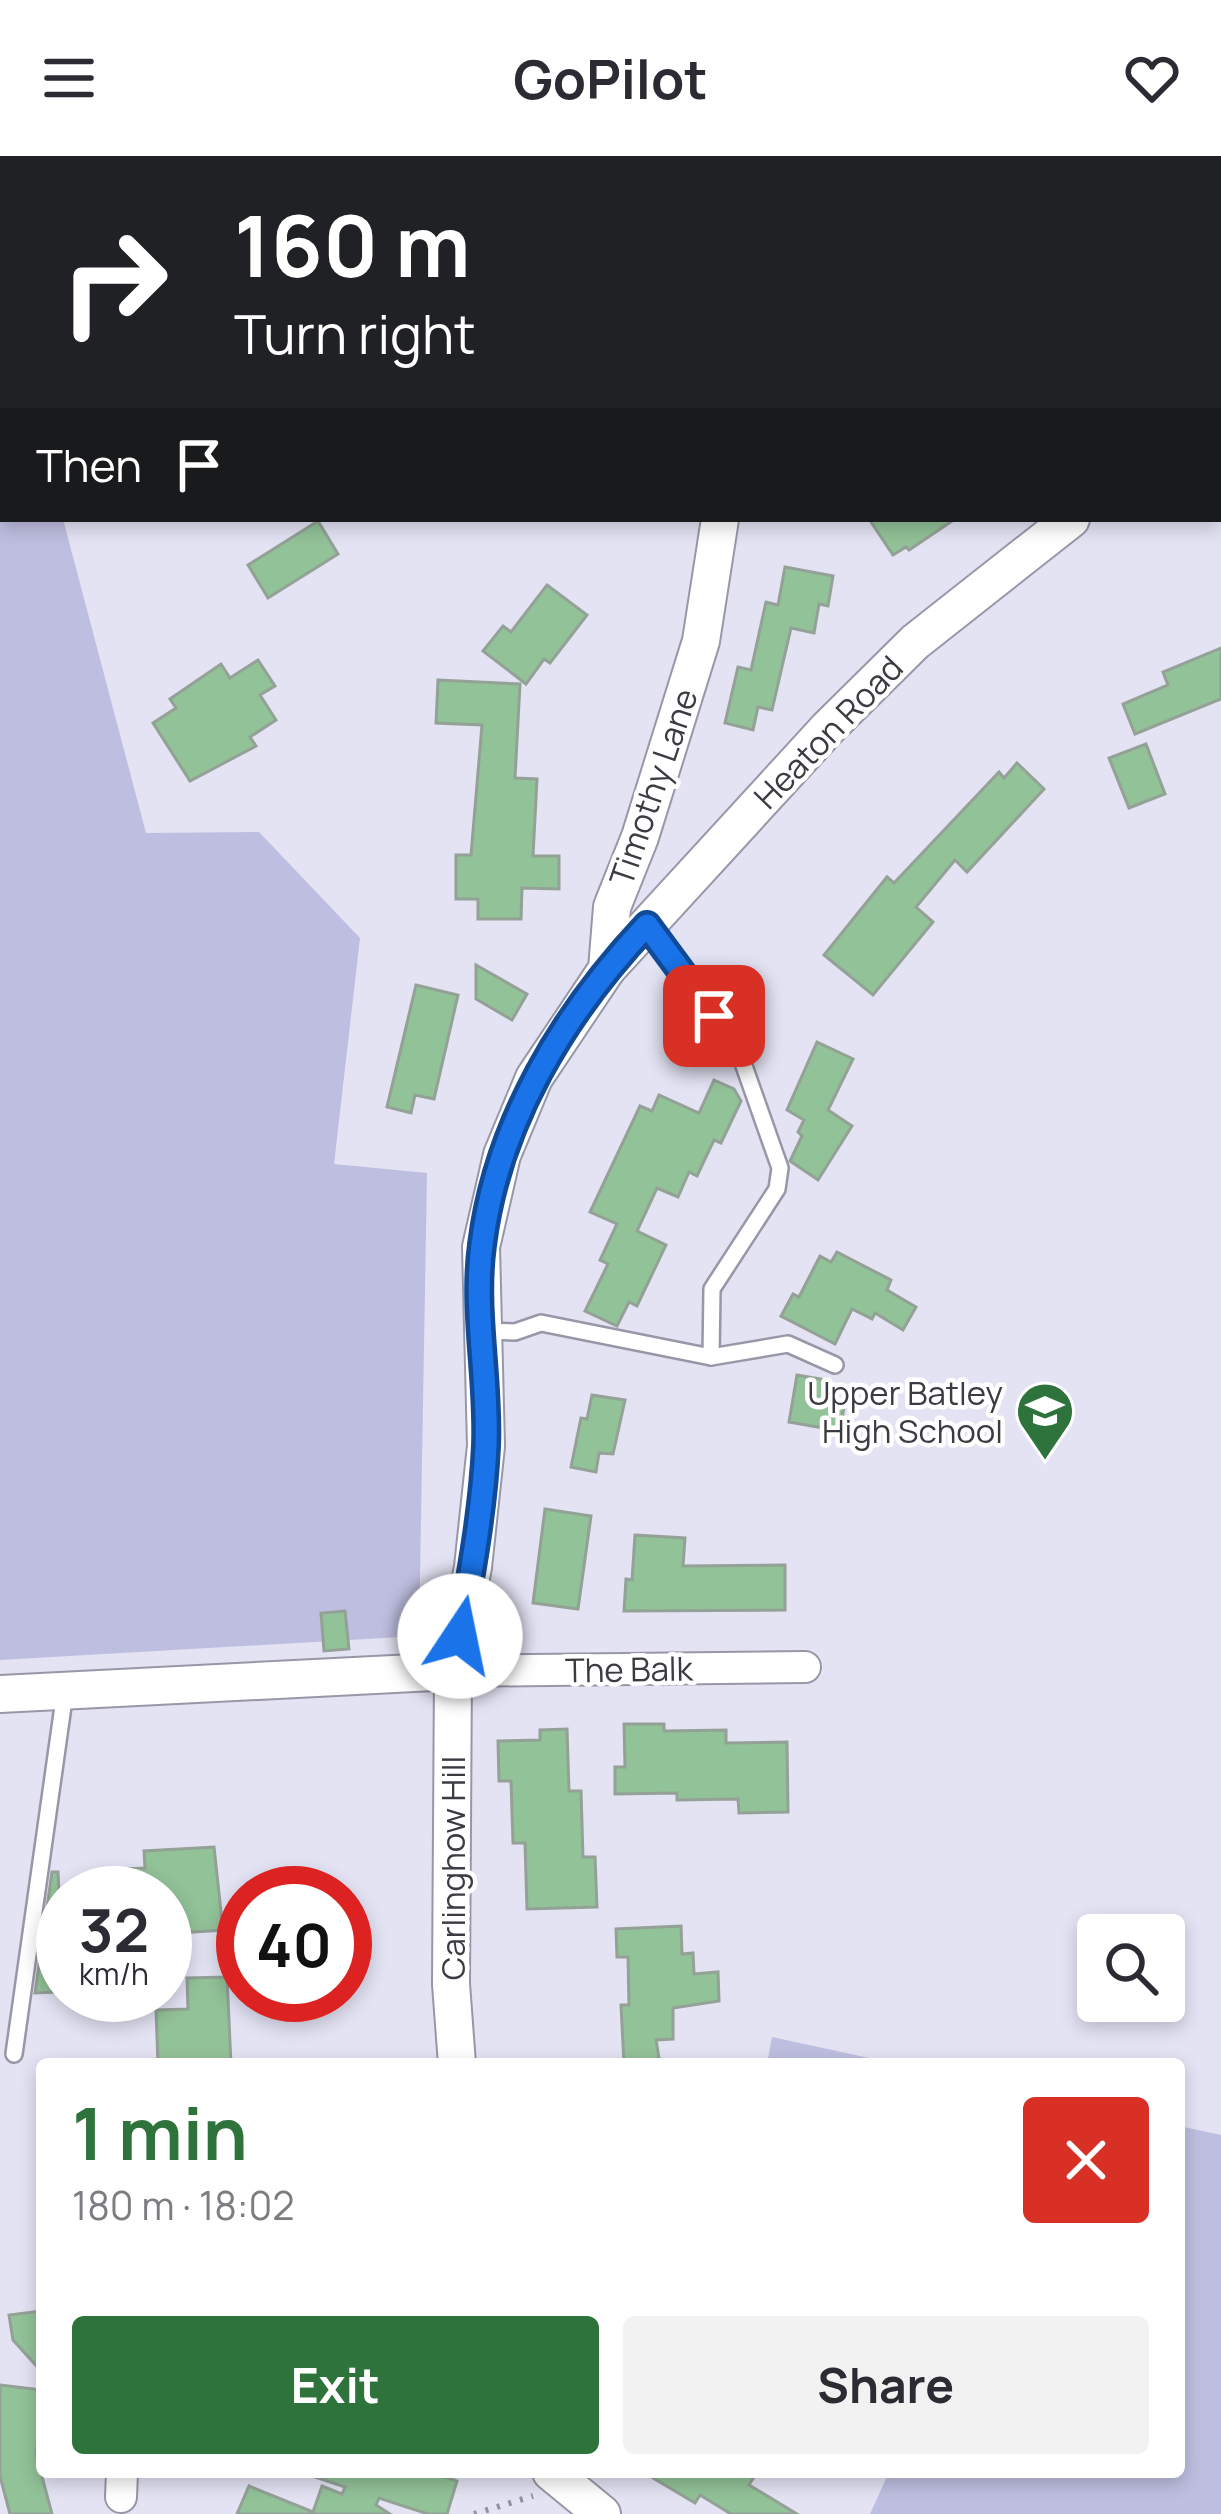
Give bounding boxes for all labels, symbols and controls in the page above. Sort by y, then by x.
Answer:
text: GoPilot [513,41,708,115]
icon: menu [36,45,102,111]
icon: heart [1119,45,1185,111]
text: 160 m [234,187,471,302]
icon: right [36,204,192,360]
text: Turn right [234,296,476,370]
icon: arrive [166,432,232,498]
text: Then [36,434,142,496]
street label: Heaton Road [744,646,912,818]
street label: Timothy Lane [598,682,708,892]
pin [663,965,765,1067]
icon: arrive [681,983,747,1049]
place label: Upper Batley High School [807,1370,1003,1453]
school or university icon: Upper Batley High School [1014,1380,1076,1462]
position arrow [397,1573,523,1699]
street label: The Balk [565,1645,695,1693]
street label: Carlinghow Hill [430,1756,475,1980]
speed limit sign: 40 [216,1866,372,2022]
text: 32 [79,1888,149,1970]
map controls [1077,1914,1185,2022]
button: search [1077,1914,1185,2022]
text: km/h [79,1953,149,1994]
text: 1 min [72,2083,248,2182]
button: close [1023,2097,1149,2223]
text: 180 m · 18:02 [72,2178,294,2232]
button: Exit [72,2316,599,2454]
button: Share [623,2316,1149,2454]

